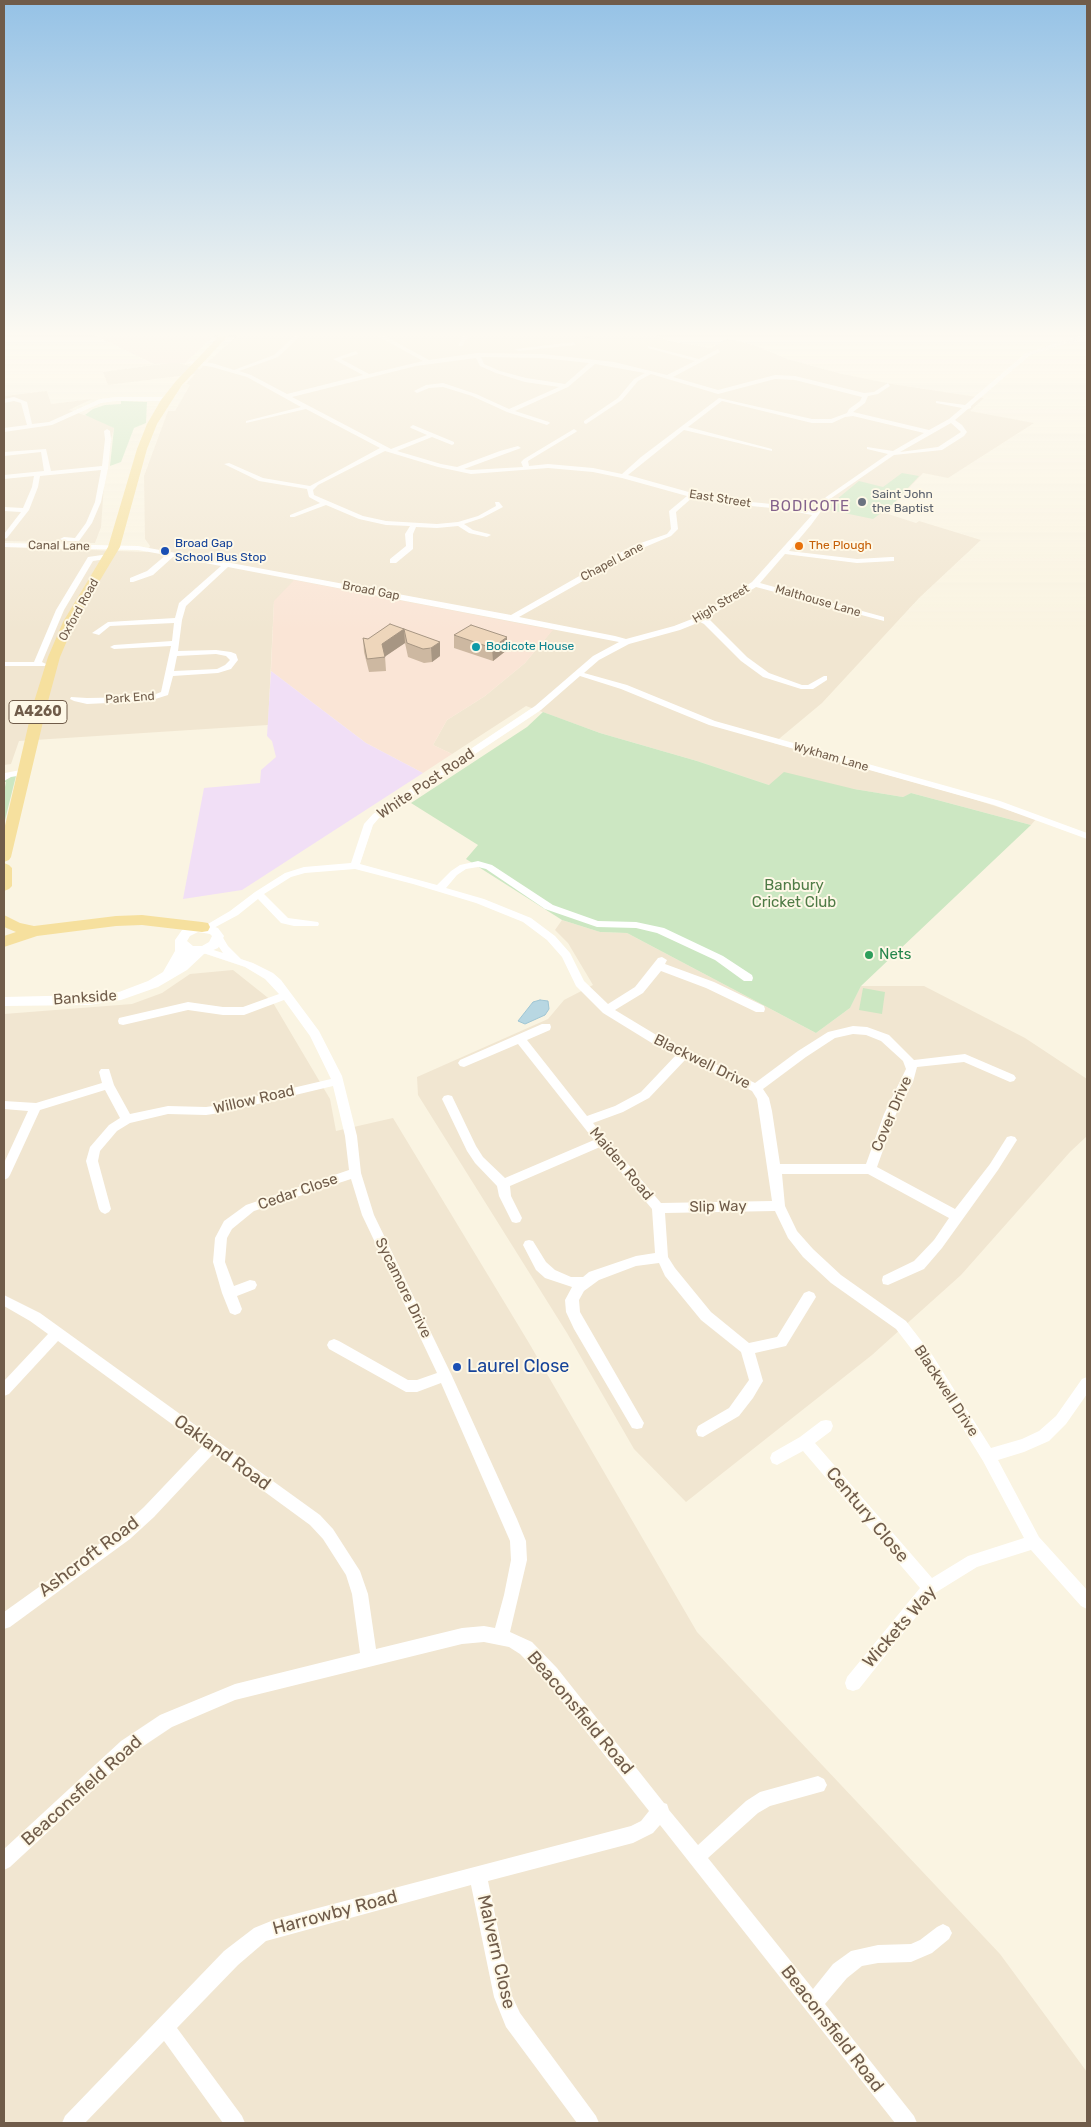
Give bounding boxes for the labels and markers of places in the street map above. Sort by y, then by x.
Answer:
place label: Saint John the Baptist [872,488,934,516]
marker: Saint John the Baptist [856,496,868,508]
place label: Broad Gap School Bus Stop [175,537,267,565]
place label: The Plough [809,539,872,553]
marker: The Plough [793,540,805,552]
marker: Broad Gap School Bus Stop [159,545,171,557]
place label: Bodicote House [486,640,574,654]
marker: Bodicote House [470,641,482,653]
place label: Nets [879,946,911,964]
marker: Nets [863,949,875,961]
place label: Laurel Close [467,1356,569,1378]
marker: Laurel Close [451,1361,463,1373]

